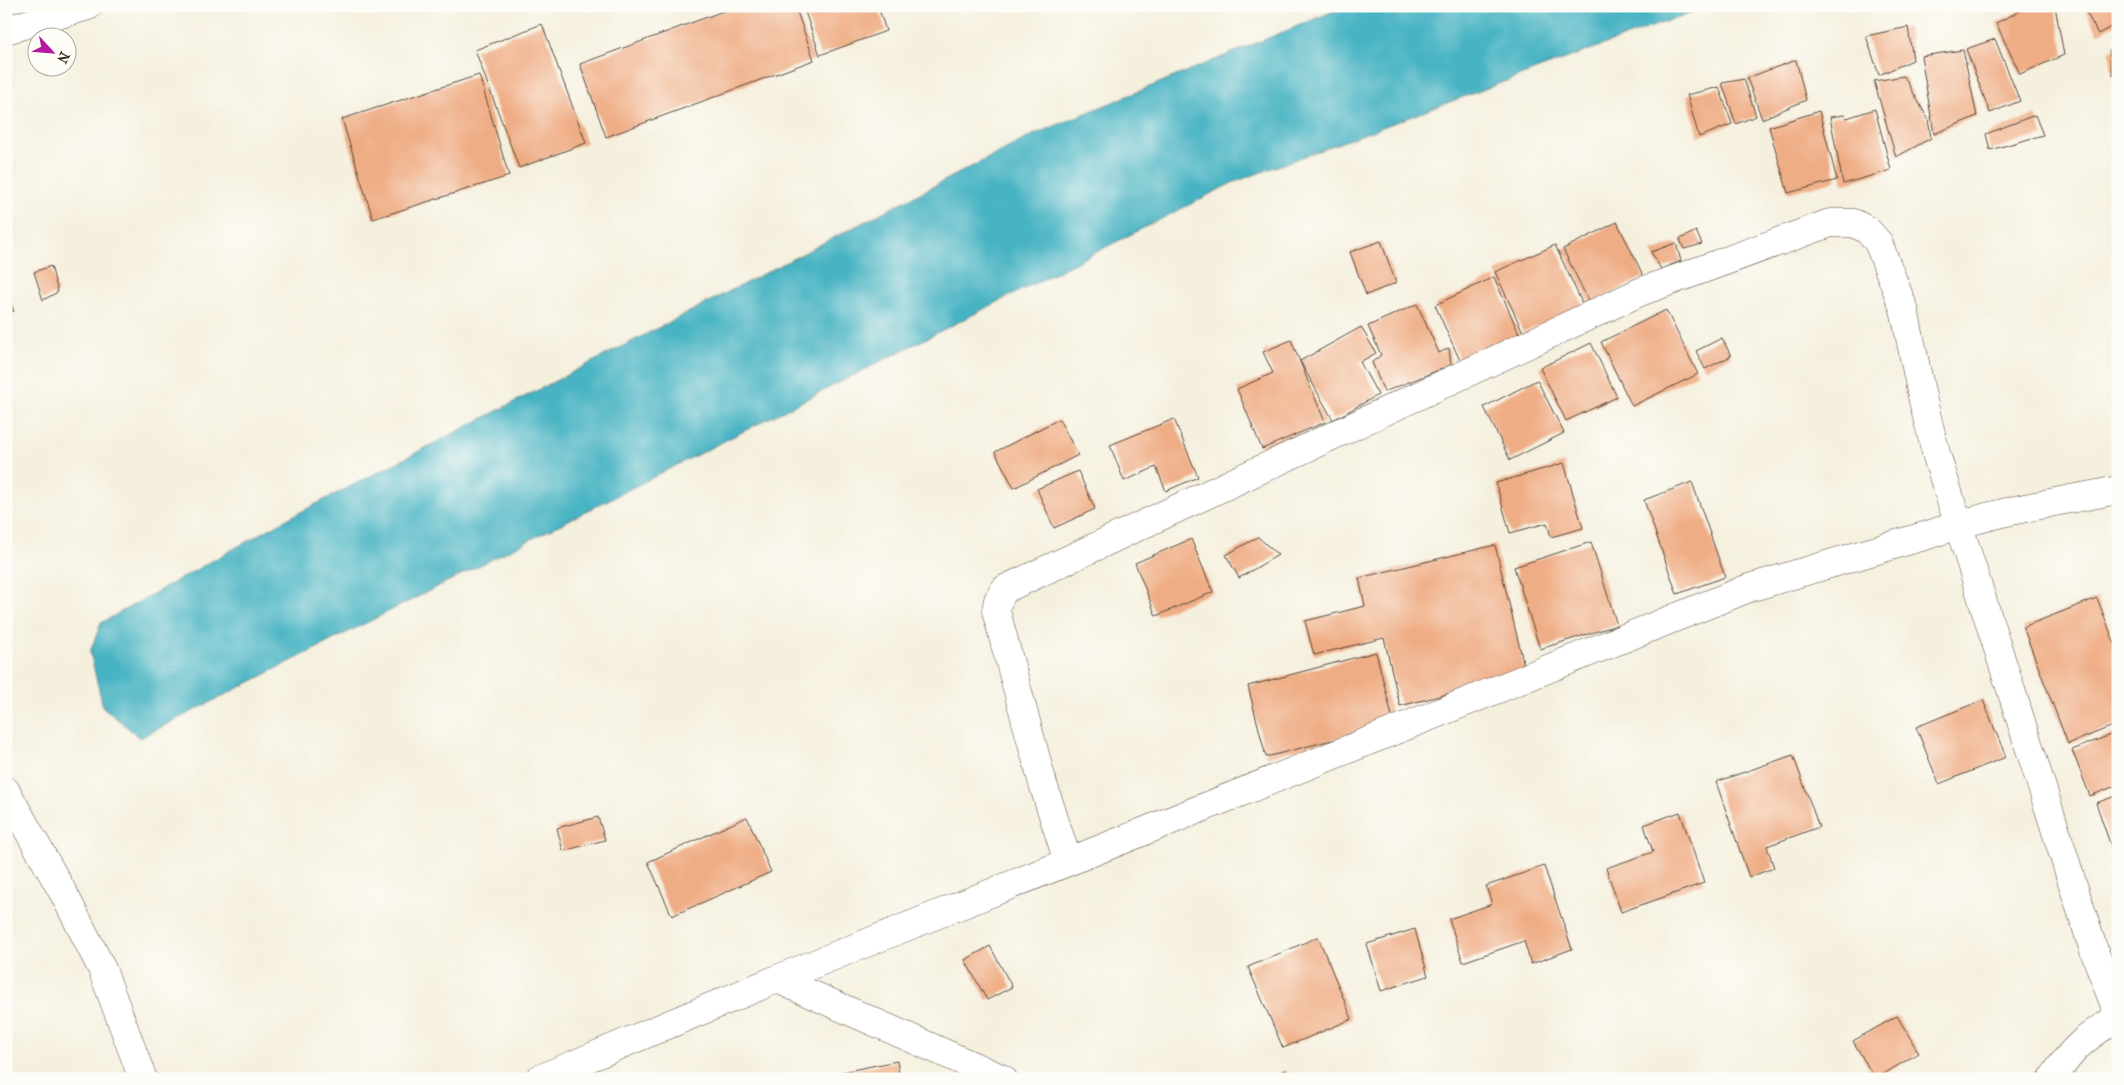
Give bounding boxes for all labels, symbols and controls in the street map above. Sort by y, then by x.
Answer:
north arrow [28,28,78,78]
text: N [53,49,73,66]

